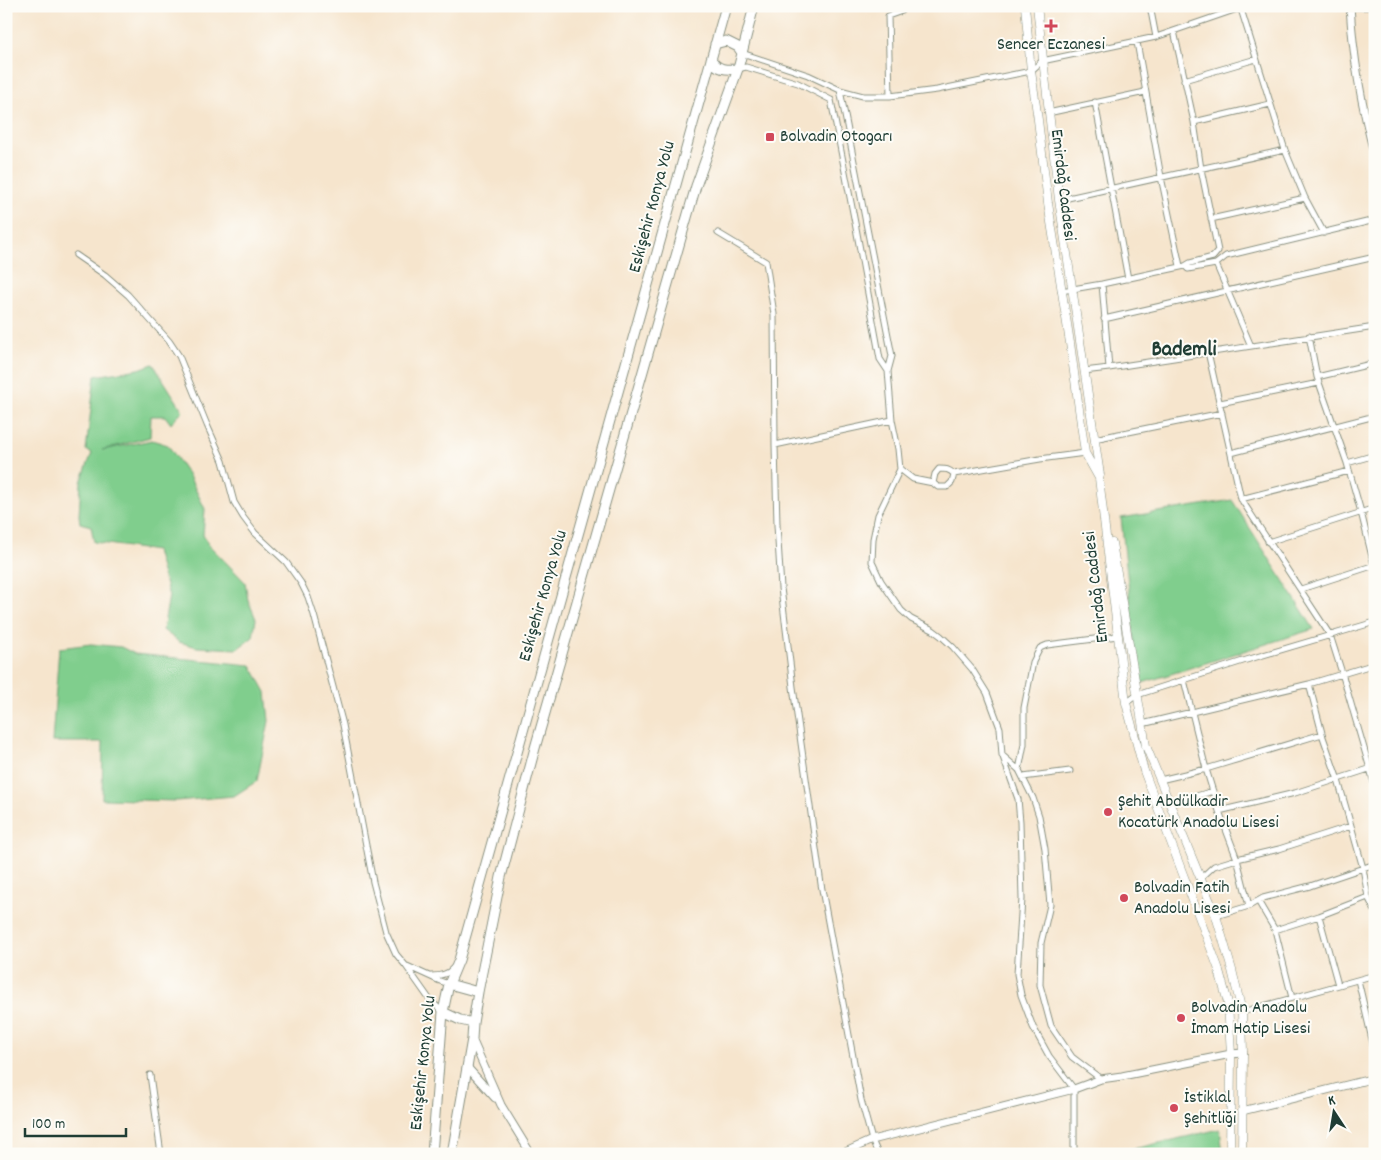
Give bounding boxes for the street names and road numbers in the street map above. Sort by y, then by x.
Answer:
street label: Emirdağ Caddesi [1043,128,1081,242]
street label: Eskişehir Konya Yolu [623,138,683,276]
street label: Eskişehir Konya Yolu [513,527,575,665]
street label: Emirdağ Caddesi [1078,530,1116,644]
street label: Eskişehir Konya Yolu [404,994,444,1132]

